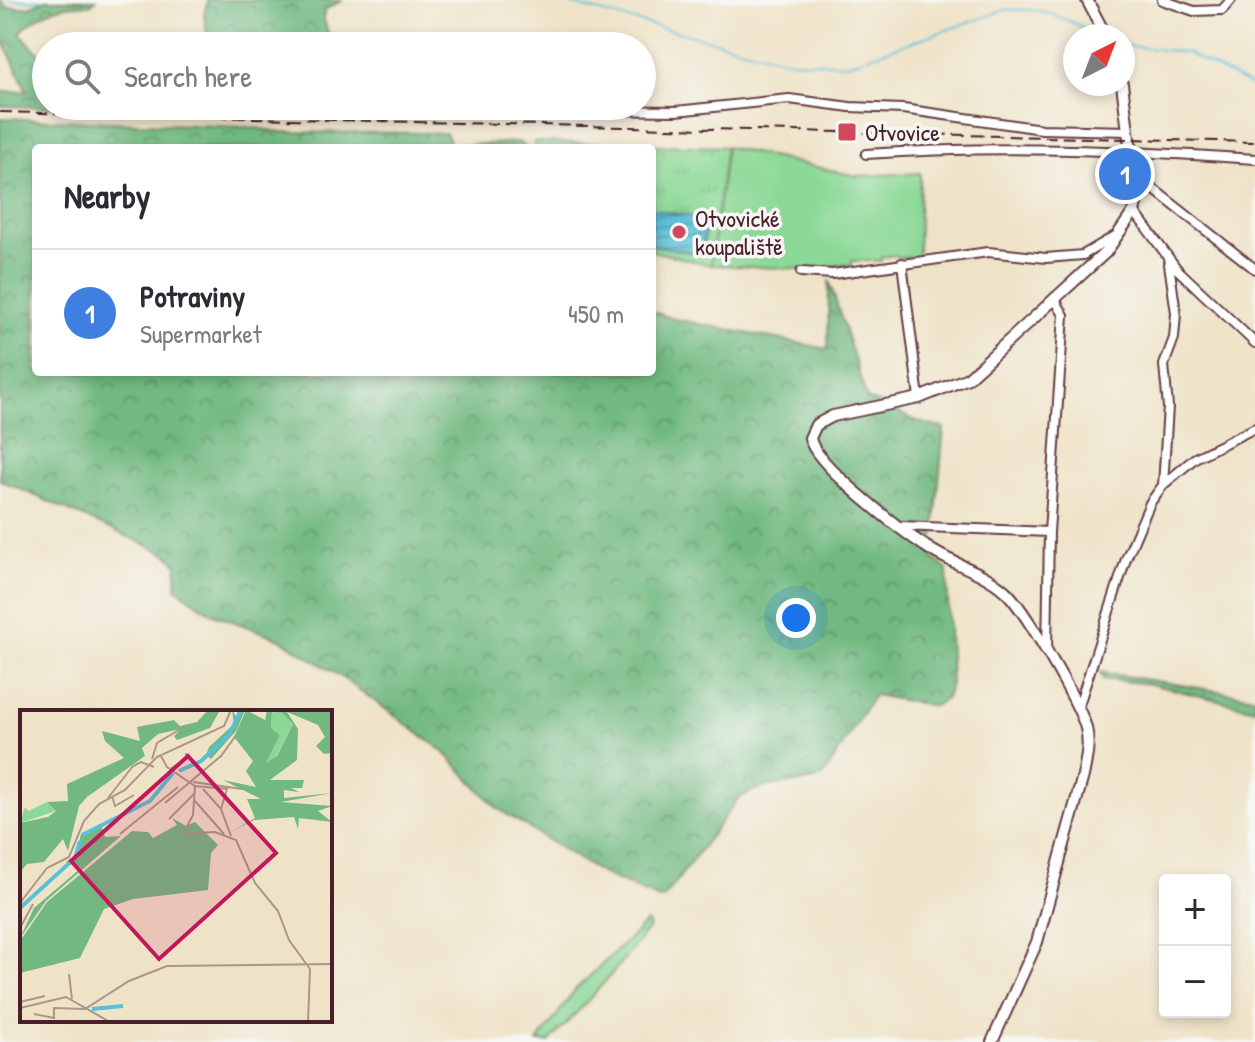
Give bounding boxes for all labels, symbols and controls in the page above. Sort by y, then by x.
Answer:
north arrow [1063,24,1135,96]
search box [32,32,656,120]
icon: search [60,54,104,98]
text: Search here [124,56,252,96]
place label: Otvovice [865,116,940,148]
marker: Otvovice [836,121,858,143]
pin: 1 [1099,144,1151,204]
text: Nearby [64,173,150,219]
place label: Otvovické koupaliště [695,202,783,262]
marker: Otvovické koupaliště [670,223,688,241]
text: Potraviny [140,276,245,316]
text: 1 [85,296,95,331]
text: 450 m [568,296,624,331]
text: Supermarket [140,316,262,351]
your location [776,598,816,638]
inset map [20,710,332,1022]
map controls [1159,874,1231,1018]
button: + [1159,874,1231,946]
button: − [1159,946,1231,1018]

